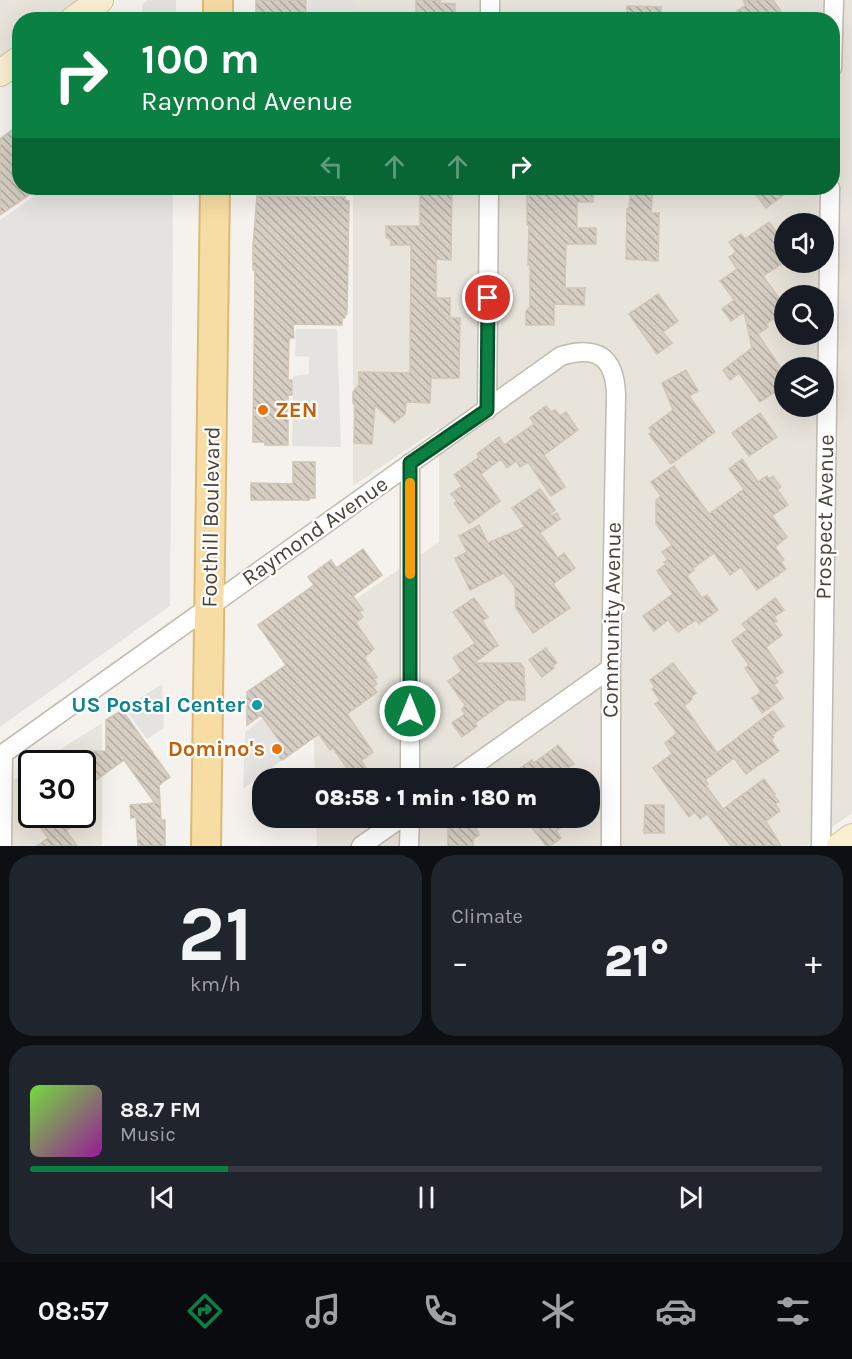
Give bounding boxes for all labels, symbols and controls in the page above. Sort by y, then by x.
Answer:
text: 100 m [141,34,260,84]
icon: right [42,36,120,114]
text: Raymond Avenue [141,85,353,117]
icon: left [315,150,348,183]
icon: ahead [378,150,411,183]
icon: ahead [441,150,474,183]
icon: right [504,150,537,183]
map controls [774,213,834,417]
button: sound [774,213,834,273]
pin [462,272,513,323]
icon: arrive [471,281,504,314]
button: search [774,285,834,345]
button: layers [774,357,834,417]
place label: ZEN [275,397,318,423]
marker: ZEN [256,403,270,417]
street label: Foothill Boulevard [196,426,226,608]
street label: Prospect Avenue [811,434,839,600]
street label: Raymond Avenue [237,471,393,591]
street label: Community Avenue [597,522,627,718]
position arrow [378,679,442,743]
place label: US Postal Center [71,692,245,718]
marker: US Postal Center [250,698,264,712]
place label: Domino's [168,736,265,762]
marker: Domino's [270,742,284,756]
speed limit sign: 30 [18,750,96,828]
text: 08:58 · 1 min · 180 m [315,785,537,811]
text: 21 [178,888,253,980]
text: Climate [452,905,523,928]
text: 21° [604,935,669,987]
text: − [452,943,469,981]
text: + [805,943,822,981]
text: km/h [190,973,241,996]
text: 88.7 FM [120,1097,201,1123]
text: Music [120,1123,176,1146]
icon: previous [146,1181,179,1214]
icon: pause [410,1181,443,1214]
icon: next [674,1181,707,1214]
icon: directions [184,1290,226,1332]
icon: music [302,1290,344,1332]
icon: phone [419,1290,461,1332]
icon: climate [537,1290,579,1332]
icon: car [655,1290,697,1332]
icon: filters [772,1290,814,1332]
text: 08:57 [38,1295,109,1327]

